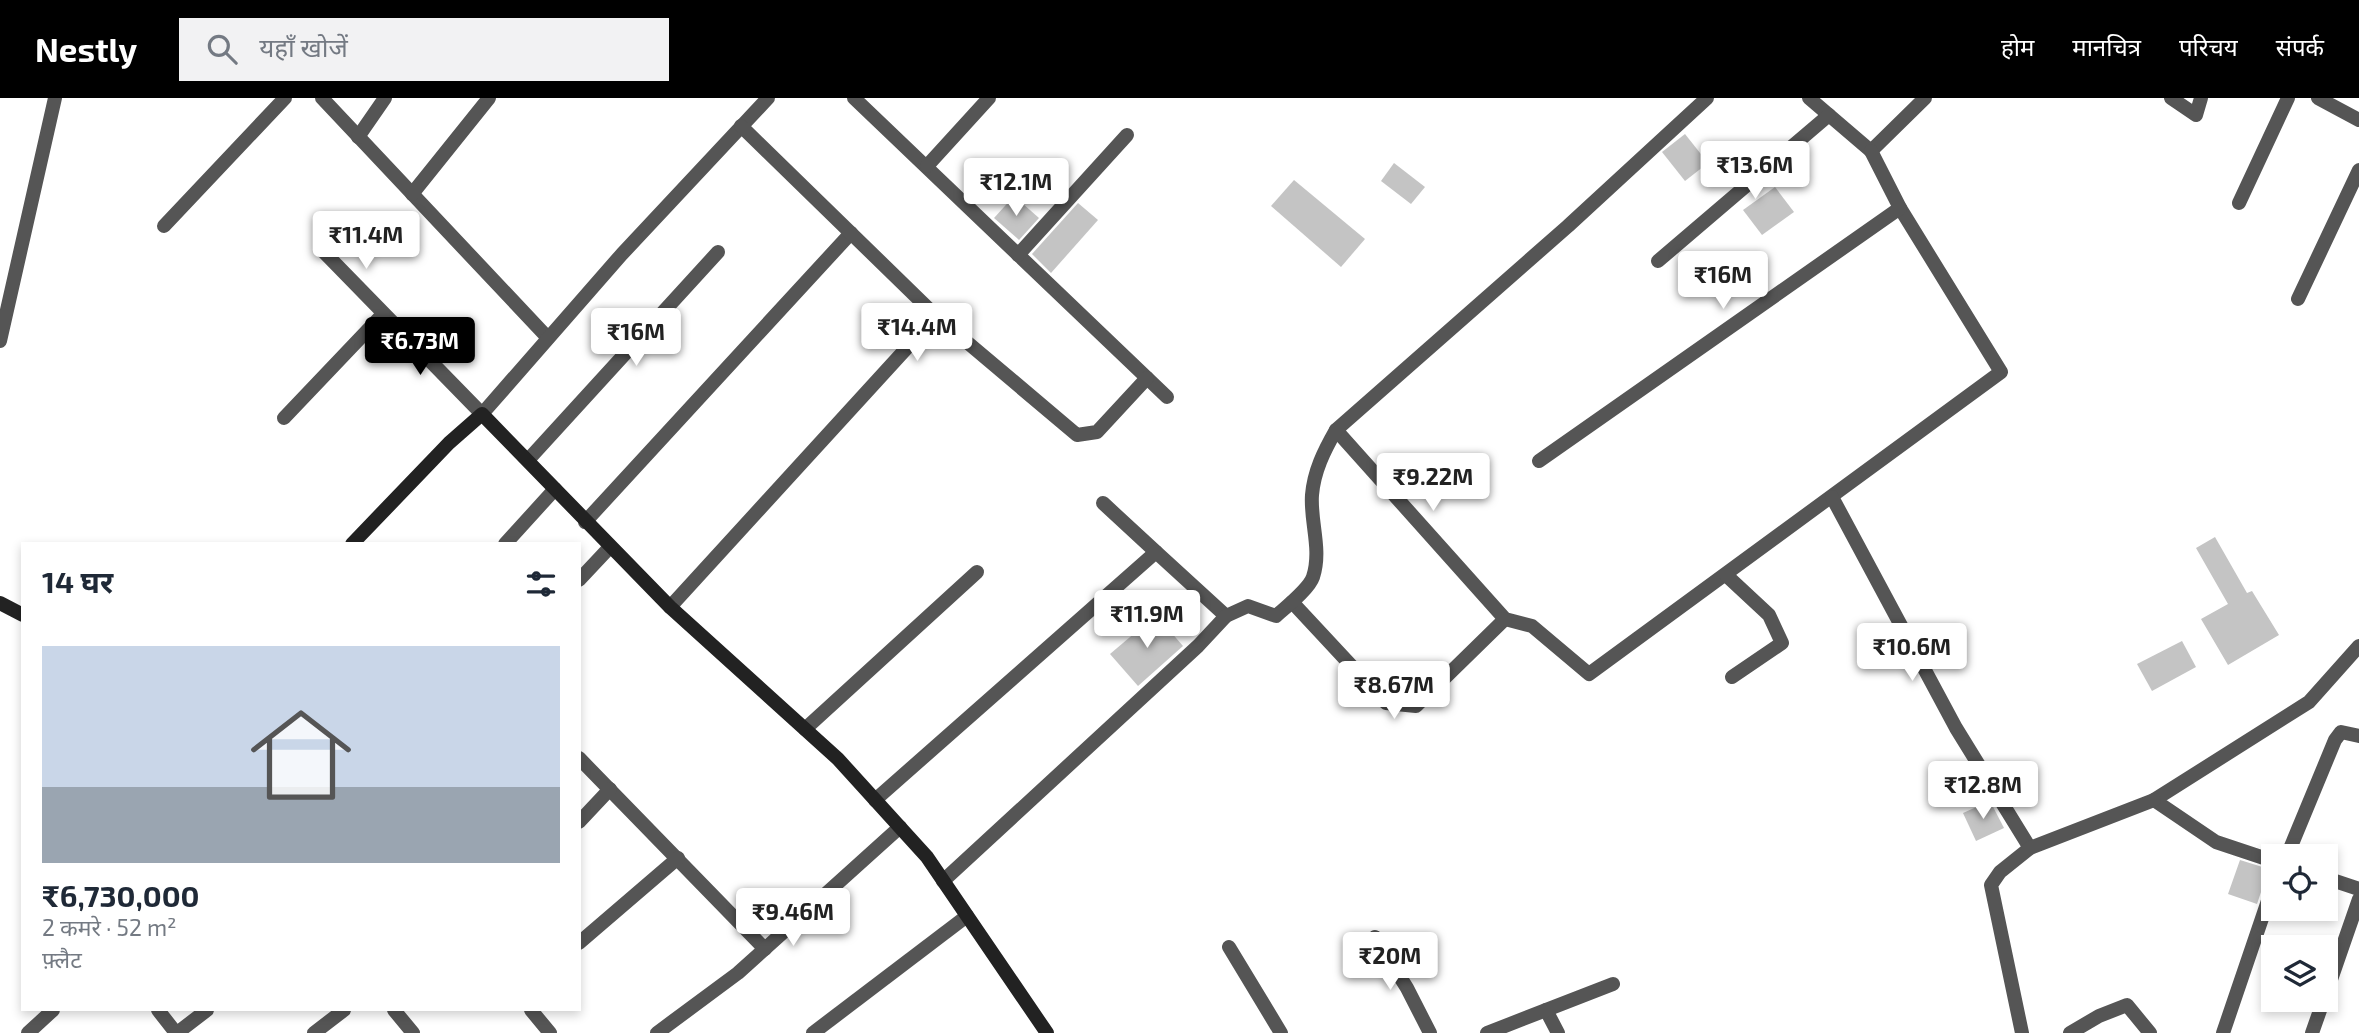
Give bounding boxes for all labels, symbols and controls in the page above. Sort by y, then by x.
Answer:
search box [179,18,669,81]
text: Nestly [35,29,137,69]
icon: search [203,30,241,68]
text: यहाँ खोजें [259,31,348,62]
text: होम [2001,32,2034,61]
text: मानचित्र [2072,32,2141,61]
text: परिचय [2179,32,2238,61]
text: संपर्क [2276,32,2324,61]
pin: ₹13.6M [1698,141,1812,201]
text: ₹13.6M [1717,150,1793,178]
pin: ₹12.1M [959,158,1073,218]
text: ₹12.1M [980,167,1052,195]
pin: ₹11.4M [309,212,423,271]
text: ₹11.4M [329,220,403,248]
pin: ₹16M [1682,252,1764,311]
text: ₹16M [1694,260,1752,288]
pin: ₹14.4M [860,303,974,363]
pin: ₹16M [595,308,677,368]
text: ₹14.4M [877,312,957,340]
pin: ₹6.73M [363,317,477,377]
text: ₹16M [607,317,665,345]
text: ₹6.73M [381,326,459,354]
pin: ₹9.22M [1376,454,1490,513]
text: ₹9.22M [1393,462,1473,490]
text: 14 घर [42,563,113,599]
icon: filters [522,565,560,603]
pin: ₹11.9M [1090,590,1204,650]
text: ₹11.9M [1110,599,1184,627]
pin: ₹10.6M [1855,624,1969,683]
text: ₹10.6M [1873,632,1951,660]
pin: ₹8.67M [1337,662,1451,721]
text: ₹8.67M [1354,670,1434,698]
icon: home [238,692,364,818]
pin: ₹12.8M [1926,762,2040,821]
text: ₹12.8M [1944,770,2022,798]
map controls [2261,844,2338,1012]
button: locate [2261,844,2338,921]
text: ₹6,730,000 [42,877,200,913]
pin: ₹9.46M [736,888,850,948]
text: ₹9.46M [752,897,834,925]
text: 2 कमरे · 52 m² [42,913,177,941]
pin: ₹20M [1349,932,1431,992]
button: layers [2261,935,2338,1012]
text: ₹20M [1359,941,1421,969]
text: फ़्लैट [42,945,82,973]

